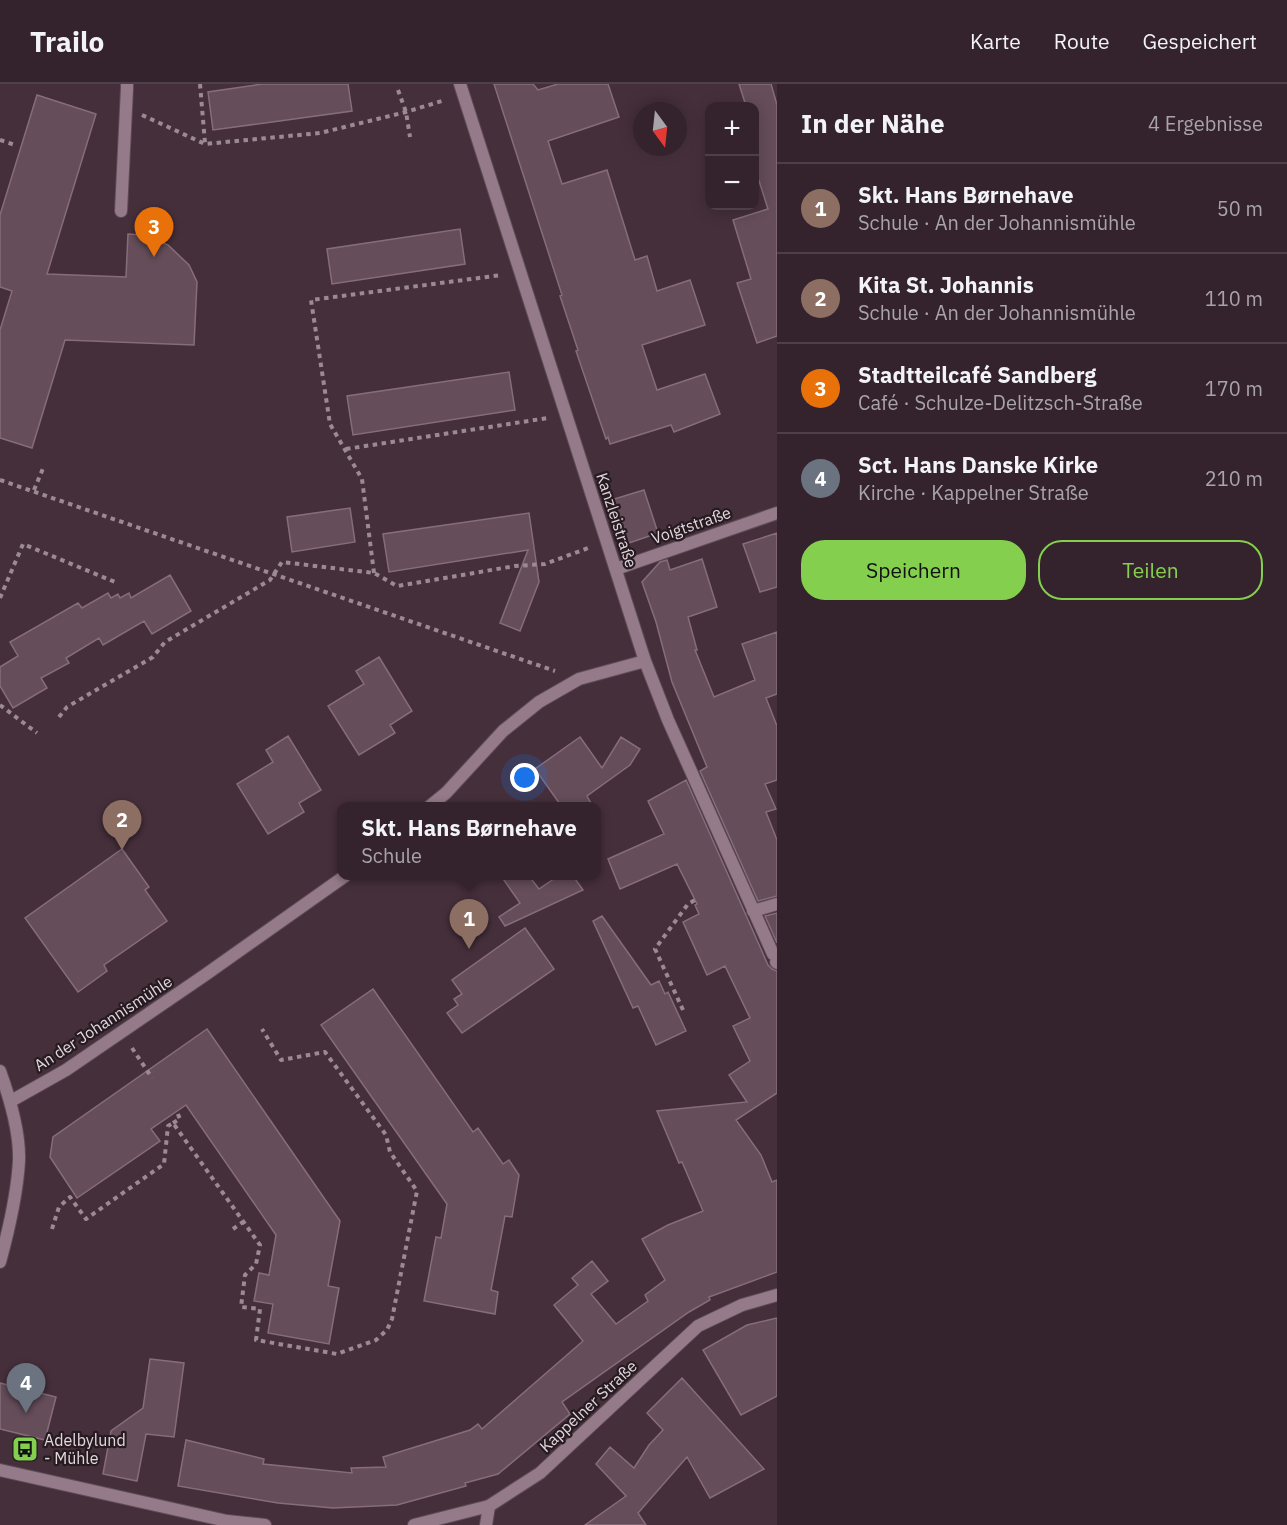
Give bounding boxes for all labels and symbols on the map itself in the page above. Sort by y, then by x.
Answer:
north arrow [633,102,687,156]
pin: 3 [134,208,174,257]
street label: Kanzleistraße [592,470,642,570]
street label: Voigtstraße [649,502,734,548]
your location [510,763,539,792]
pin: 2 [102,800,142,850]
pin: 1 [450,900,488,949]
street label: An der Johannismühle [30,971,176,1075]
street label: Kappelner Straße [535,1356,641,1456]
pin: 4 [6,1364,46,1413]
place label: Adelbylund - Mühle [44,1430,126,1468]
bus stop icon: Adelbylund - Mühle [10,1434,40,1464]

